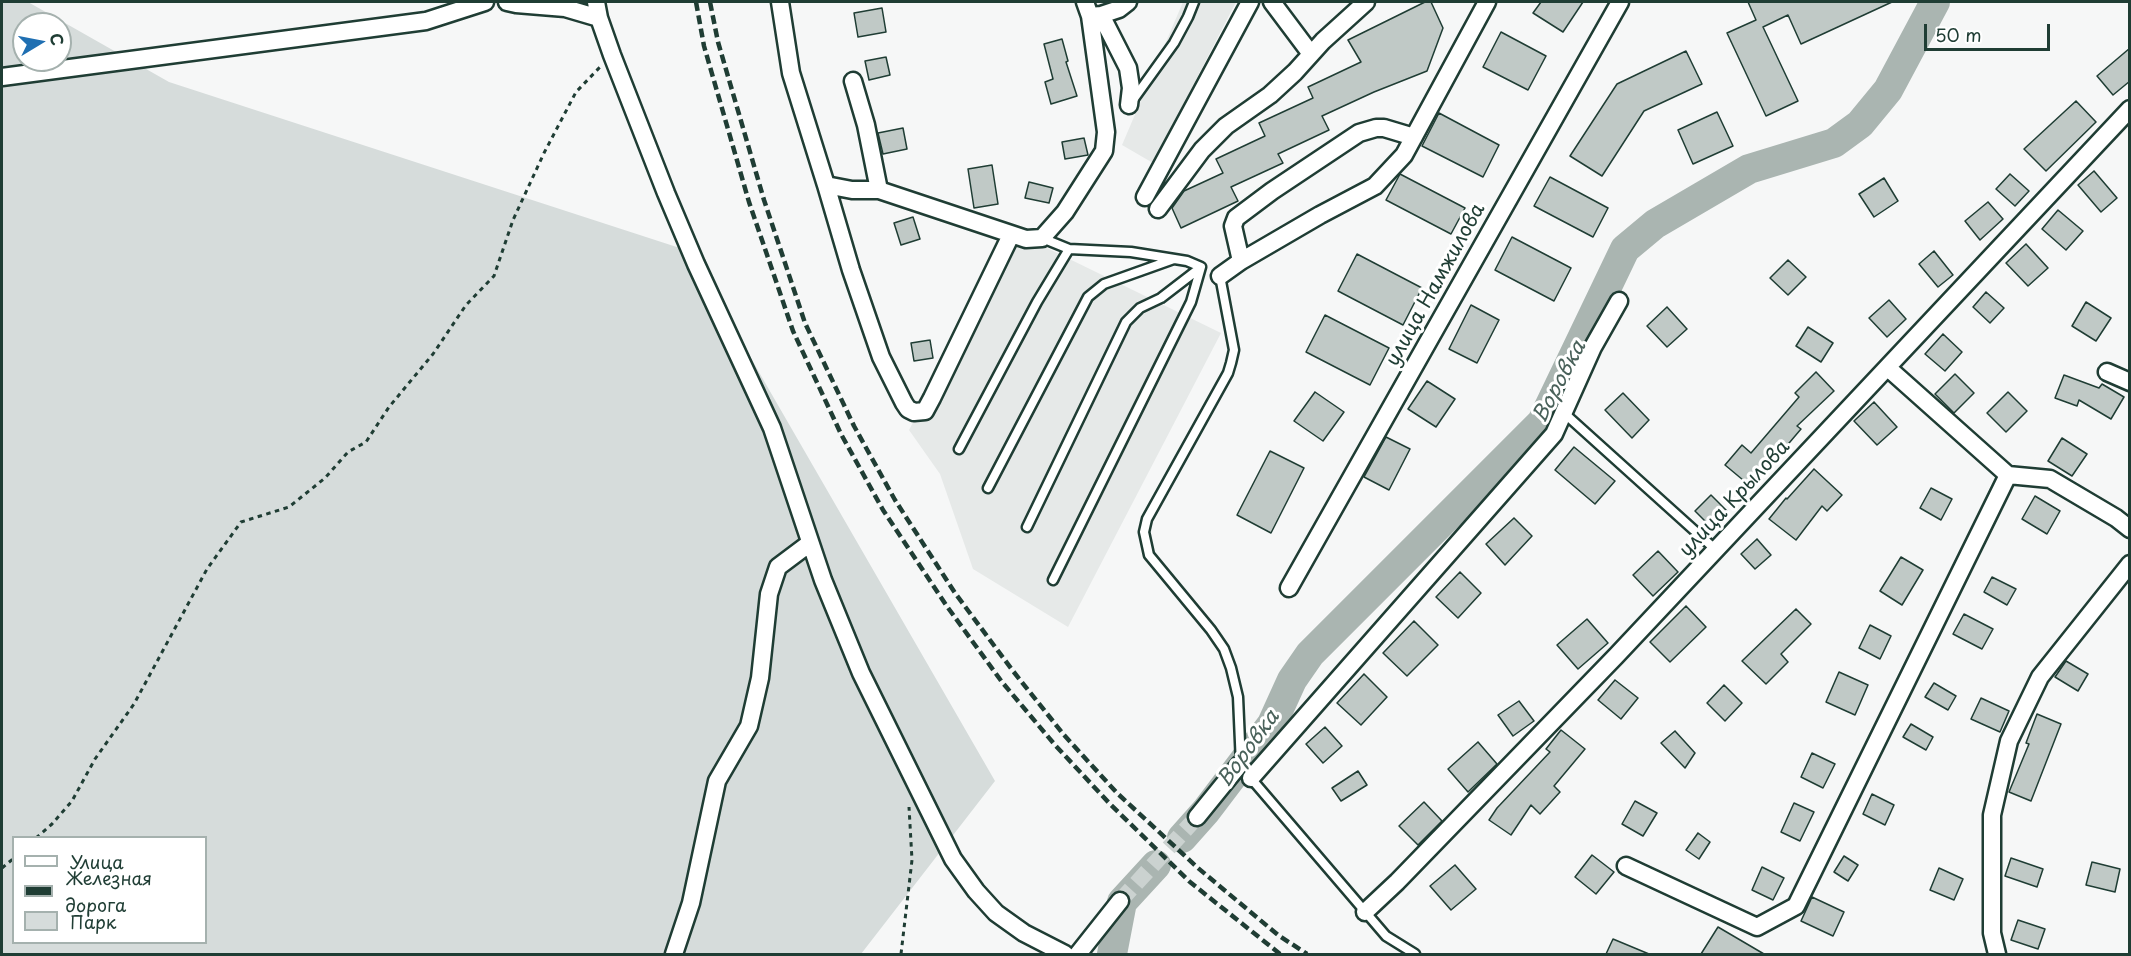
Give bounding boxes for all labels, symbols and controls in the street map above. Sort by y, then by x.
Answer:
north arrow [12,12,72,72]
scale bar [1927,12,2053,50]
text: 50 m [1935,21,1982,48]
text: С [45,31,71,47]
street label: улица Намжилова [1381,199,1491,371]
water label: Воровка [1528,337,1592,427]
street label: улица Крылова [1675,436,1795,562]
water label: Воровка [1213,706,1285,792]
legend [12,836,207,944]
text: Улица [70,848,124,875]
text: Железная дорога [65,864,152,918]
text: Парк [70,908,116,935]

